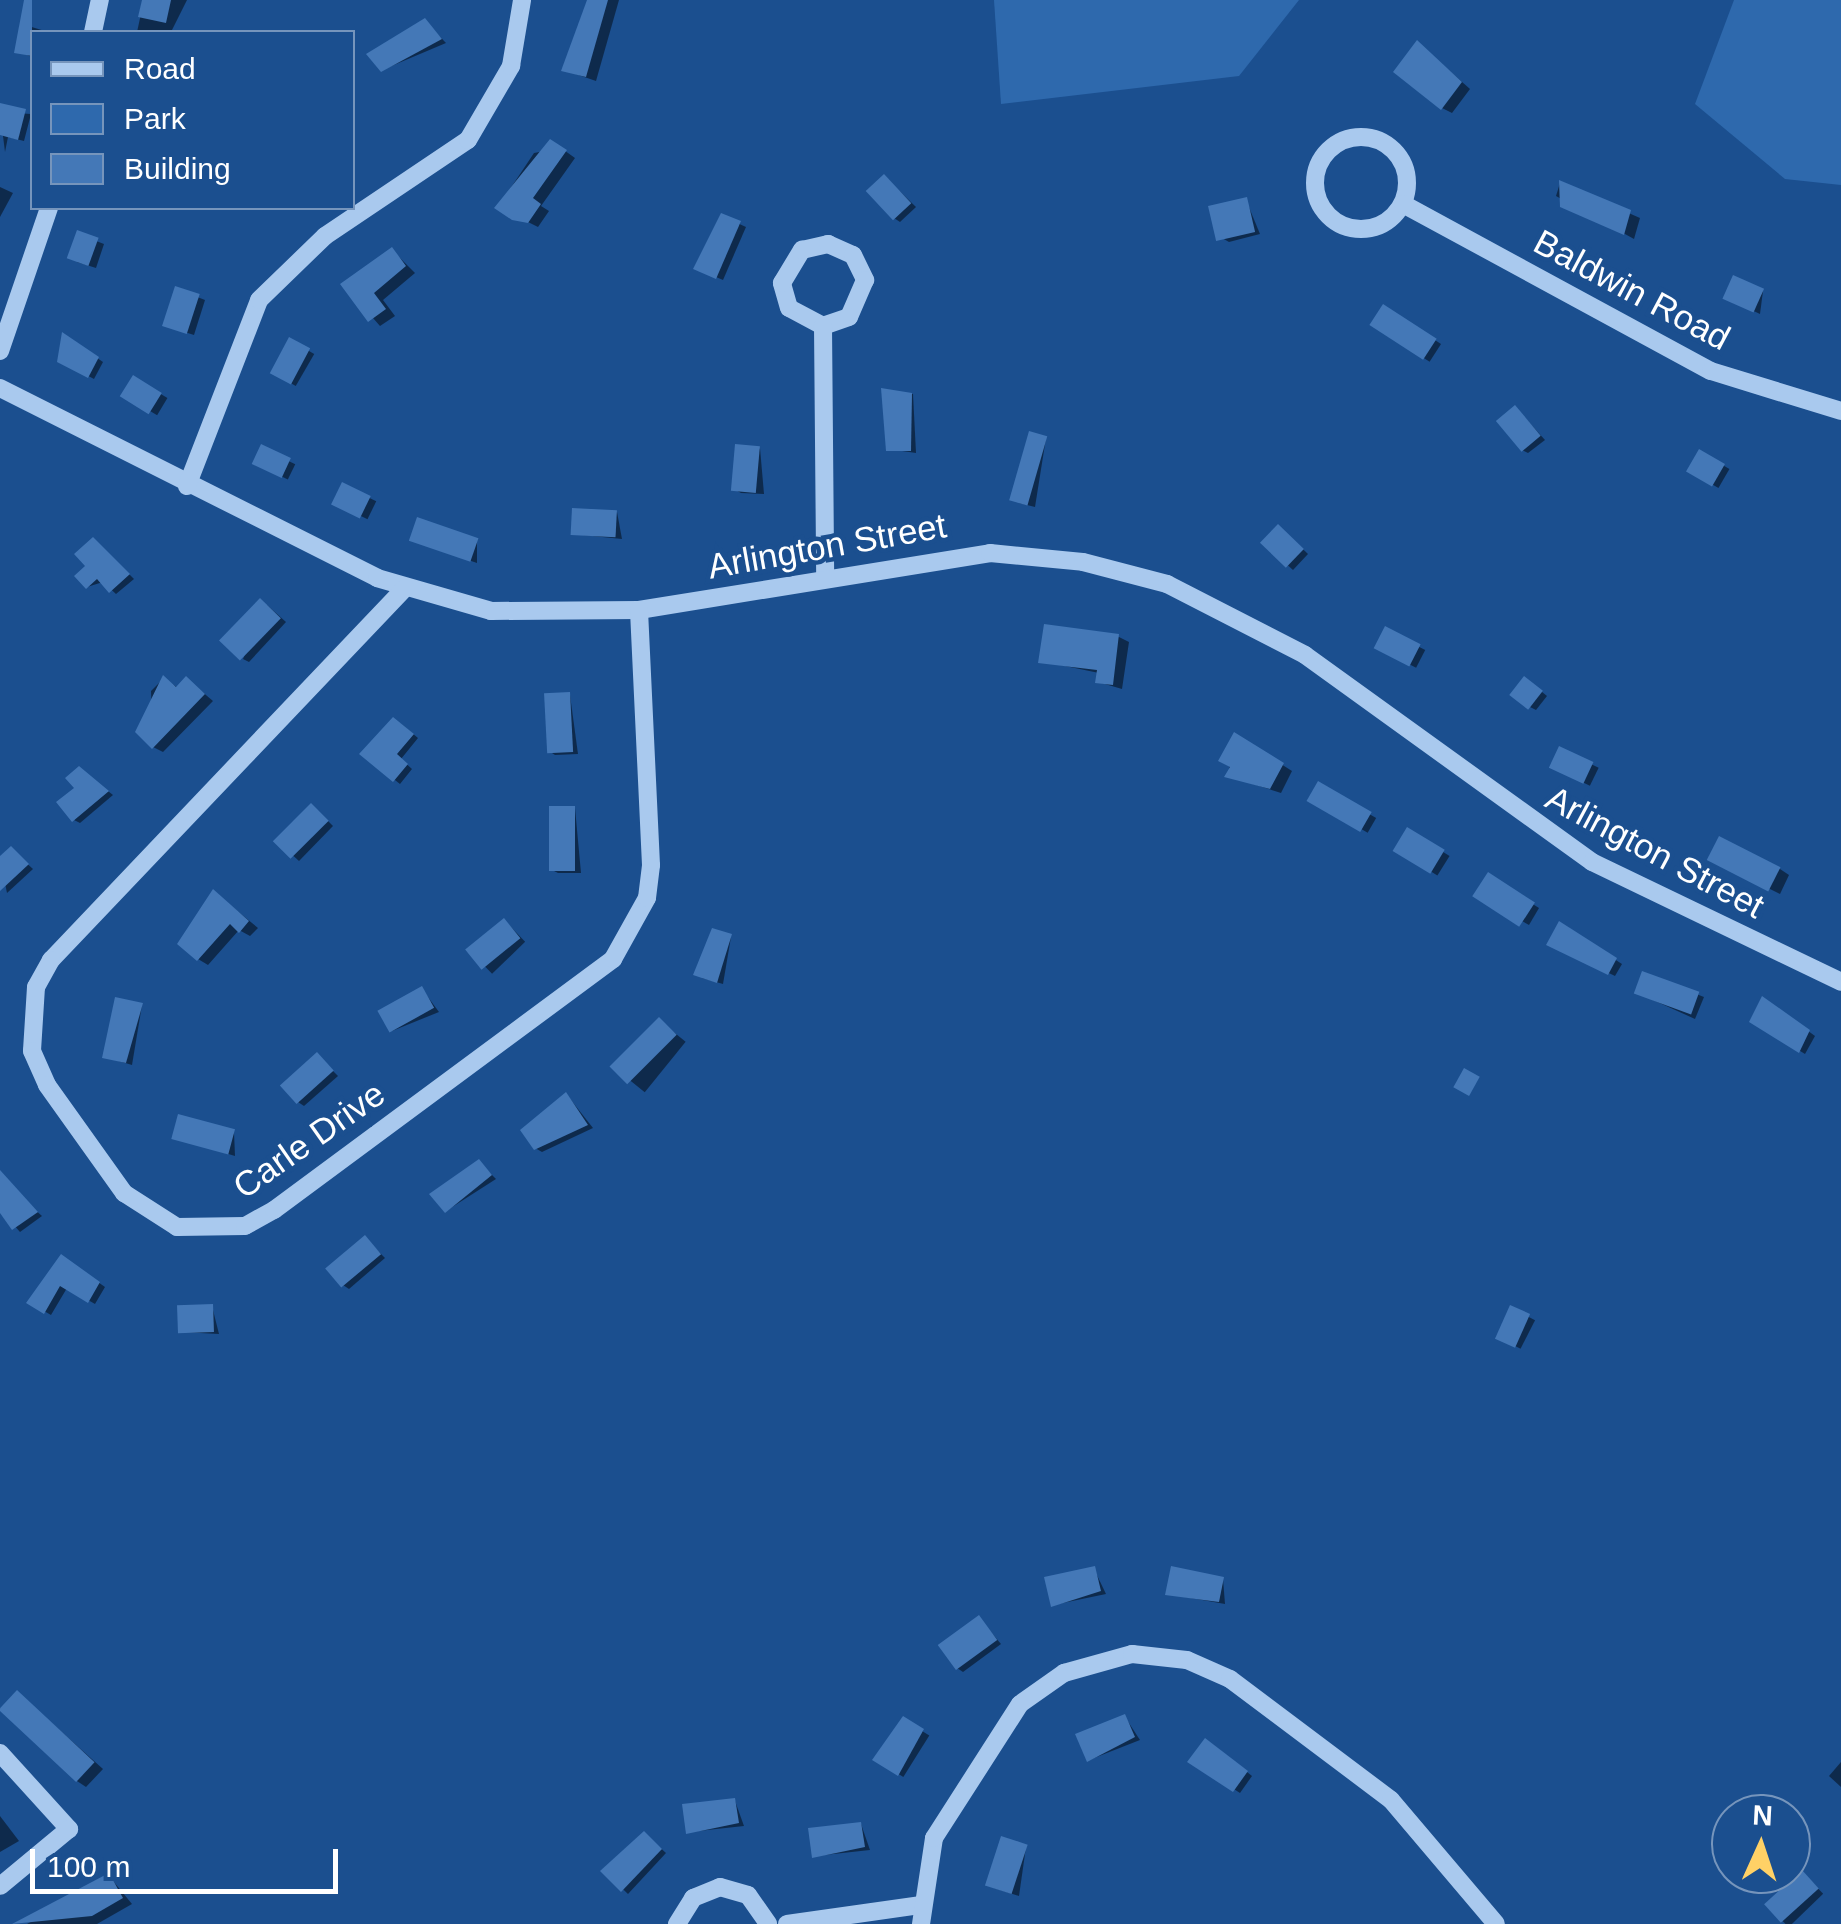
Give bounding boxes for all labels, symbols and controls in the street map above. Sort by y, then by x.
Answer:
legend [30,30,355,210]
text: Road [124,52,196,85]
text: Park [124,102,186,135]
text: Building [124,152,231,185]
street label: Baldwin Road [1527,221,1737,359]
street label: Arlington Street [705,504,949,588]
street label: Arlington Street [1539,777,1771,927]
street label: Carle Drive [225,1073,393,1207]
north arrow [1711,1794,1811,1894]
text: N [1752,1800,1773,1832]
scale bar [35,1829,342,1891]
text: 100 m [47,1850,130,1883]

